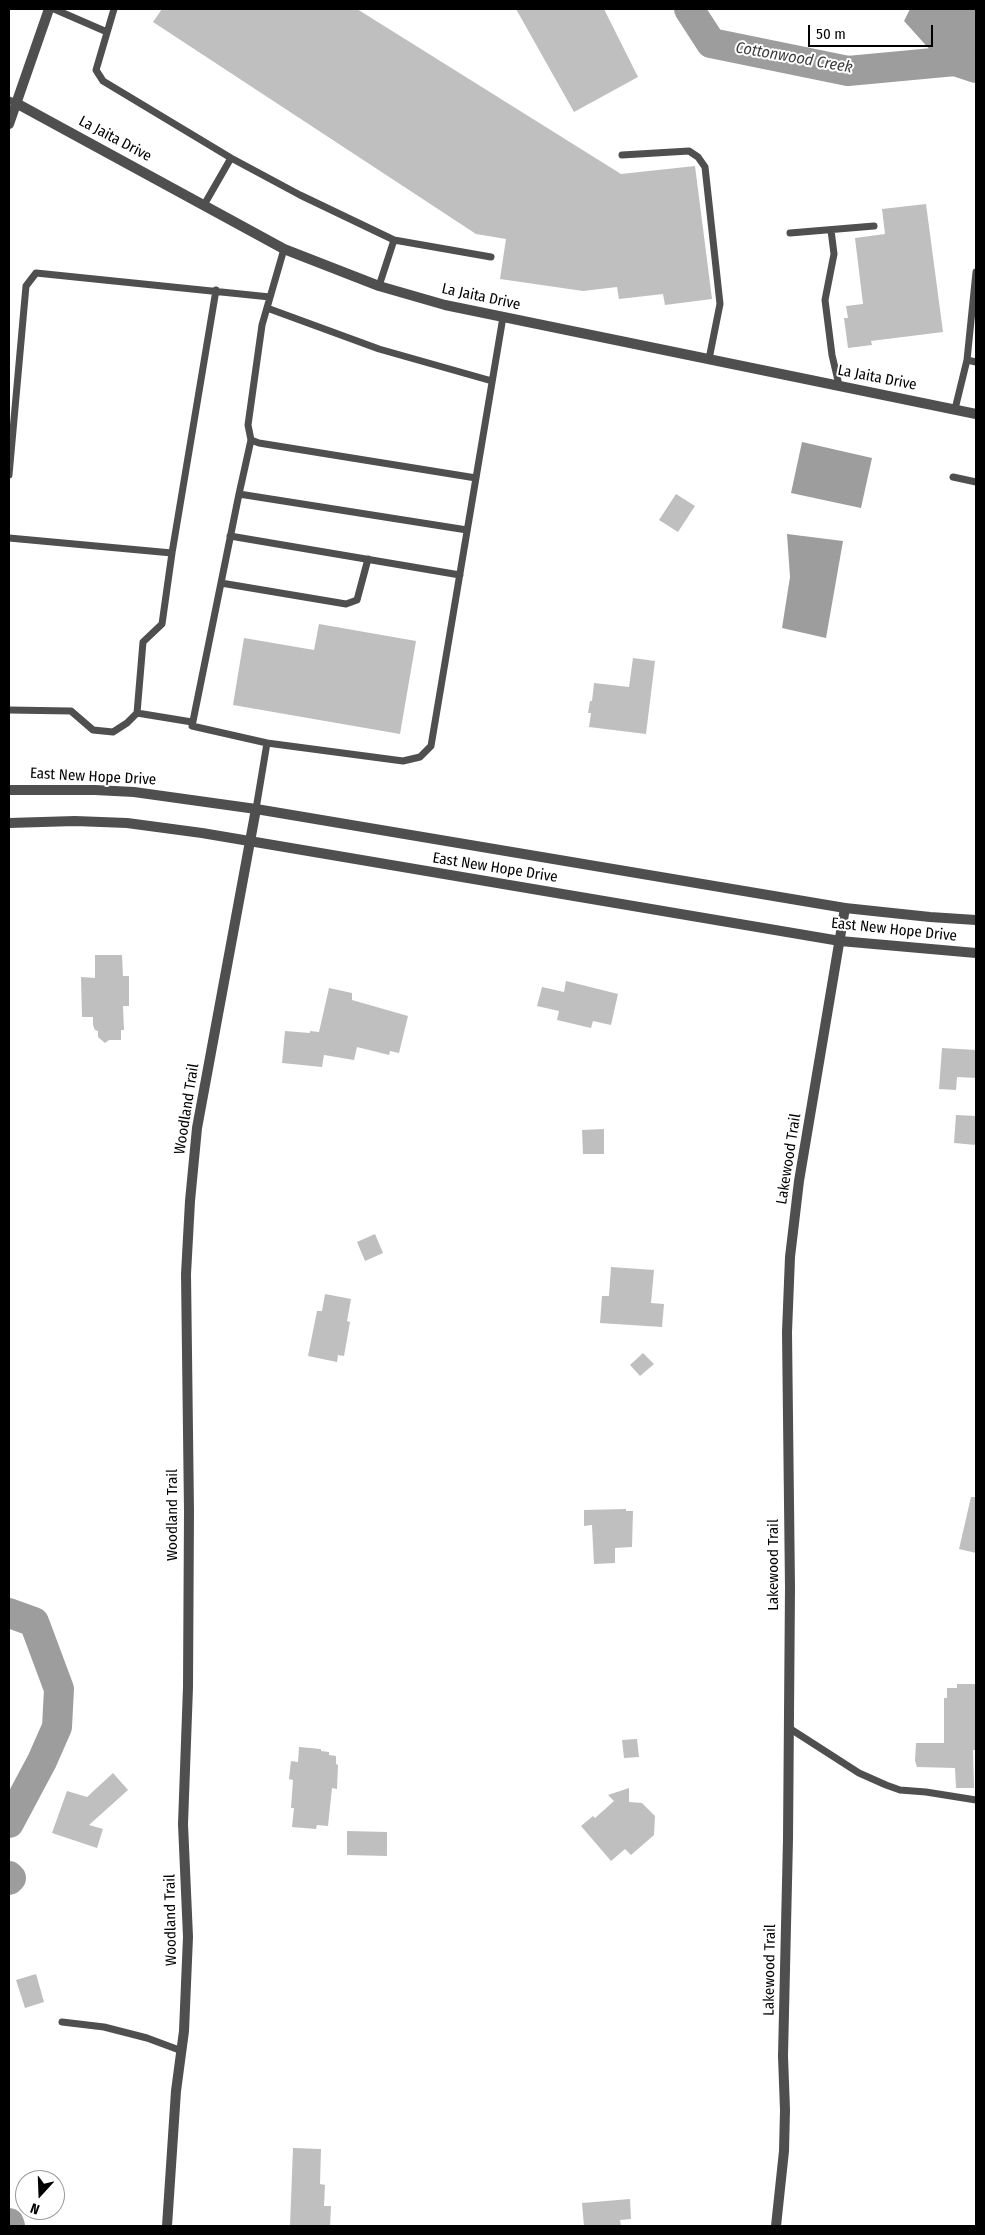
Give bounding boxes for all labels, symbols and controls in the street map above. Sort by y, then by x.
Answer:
scale bar [810,15,935,47]
text: 50 m [816,25,846,43]
water label: Cottonwood Creek [734,38,854,78]
street label: La Jaita Drive [75,112,155,166]
street label: La Jaita Drive [440,280,522,314]
street label: La Jaita Drive [836,362,918,394]
street label: East New Hope Drive [29,765,157,789]
street label: East New Hope Drive [431,849,559,887]
street label: East New Hope Drive [830,914,958,946]
street label: Woodland Trail [171,1062,203,1156]
street label: Lakewood Trail [773,1112,805,1206]
street label: Woodland Trail [164,1469,182,1561]
street label: Lakewood Trail [765,1519,783,1611]
street label: Woodland Trail [161,1874,181,1966]
street label: Lakewood Trail [760,1924,780,2016]
north arrow [15,2170,65,2220]
text: N [28,2199,42,2218]

